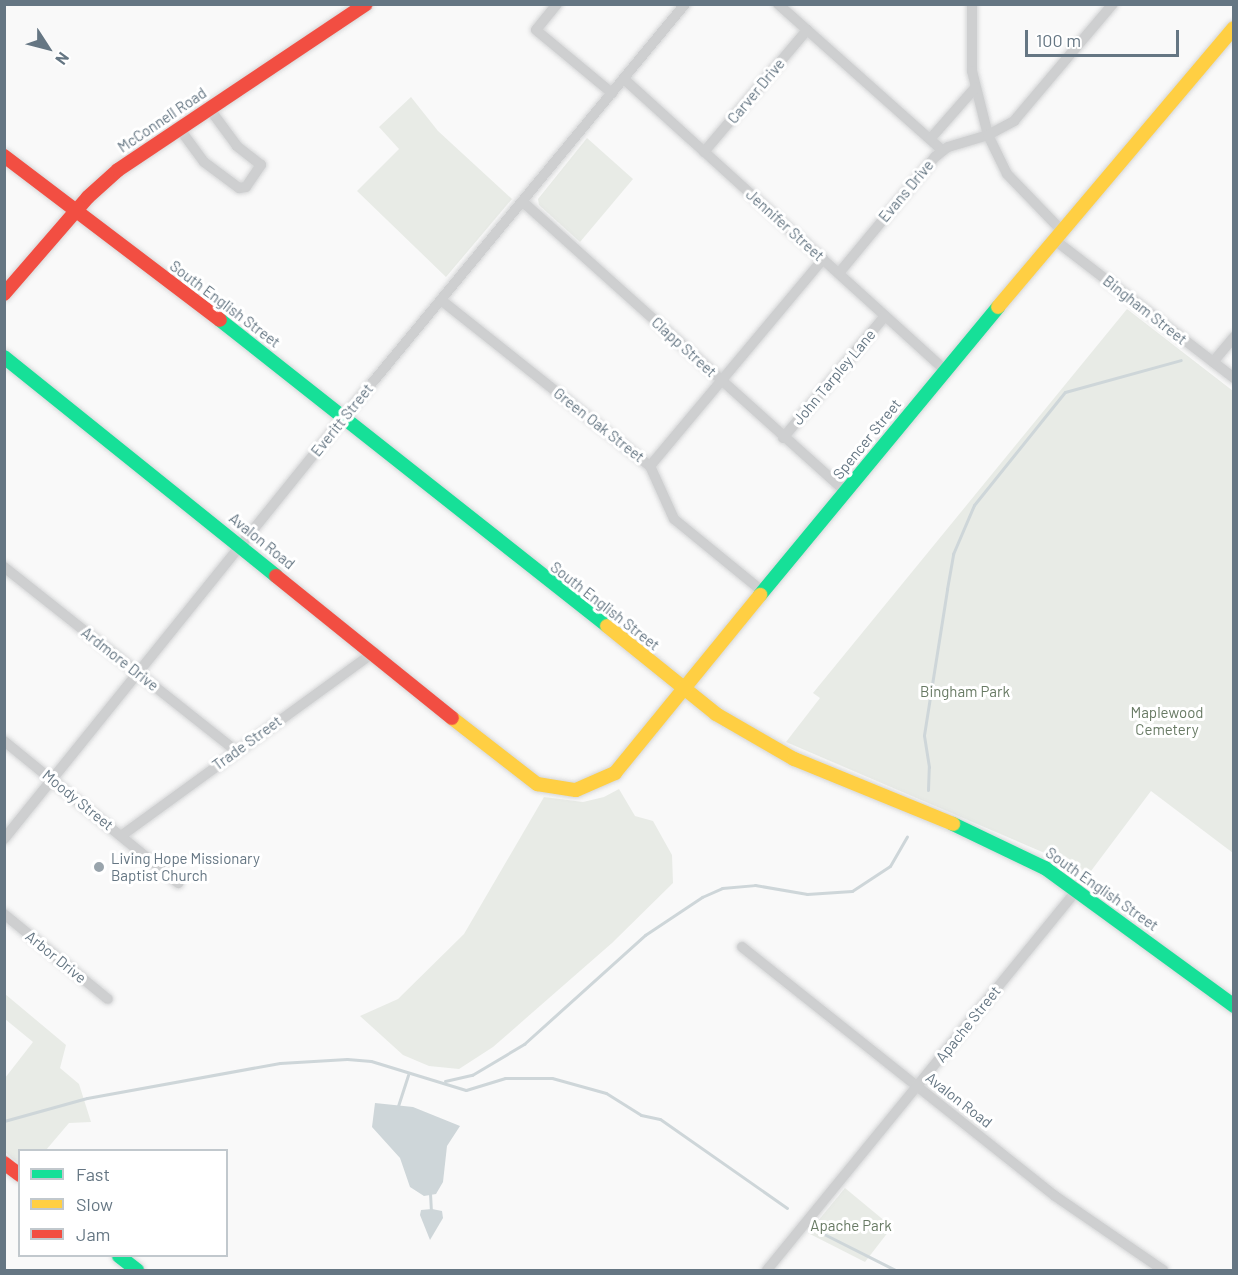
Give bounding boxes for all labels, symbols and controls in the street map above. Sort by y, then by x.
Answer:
north arrow [18,18,78,78]
scale bar [1028,18,1182,56]
text: 100 m [1036,29,1081,51]
text: N [52,49,74,69]
street label: Carver Drive [724,55,788,127]
street label: McConnell Road [114,84,210,156]
street label: Evans Drive [875,156,937,226]
street label: Jennifer Street [742,185,828,265]
street label: South English Street [166,257,284,351]
street label: Bingham Street [1099,272,1191,348]
street label: Clapp Street [648,313,720,381]
street label: John Tarpley Lane [789,326,879,428]
street label: Everitt Street [307,380,377,460]
street label: Green Oak Street [550,384,648,466]
street label: Spencer Street [829,395,905,483]
street label: Avalon Road [226,509,298,573]
street label: South English Street [547,558,663,654]
street label: Ardmore Drive [78,623,162,695]
park label: Bingham Park [920,683,1010,701]
park label: Maplewood Cemetery [1130,703,1204,738]
street label: Trade Street [209,712,285,774]
street label: Moody Street [39,766,117,834]
street label: South English Street [1042,843,1162,935]
place label: Living Hope Missionary Baptist Church [111,849,260,884]
marker: Living Hope Missionary Baptist Church [92,860,106,874]
street label: Arbor Drive [22,927,90,987]
street label: Apache Street [932,982,1004,1066]
street label: Avalon Road [922,1069,996,1131]
legend [18,1149,228,1257]
text: Fast [76,1163,110,1185]
text: Slow [76,1193,113,1215]
park label: Apache Park [810,1217,892,1235]
text: Jam [76,1223,110,1245]

